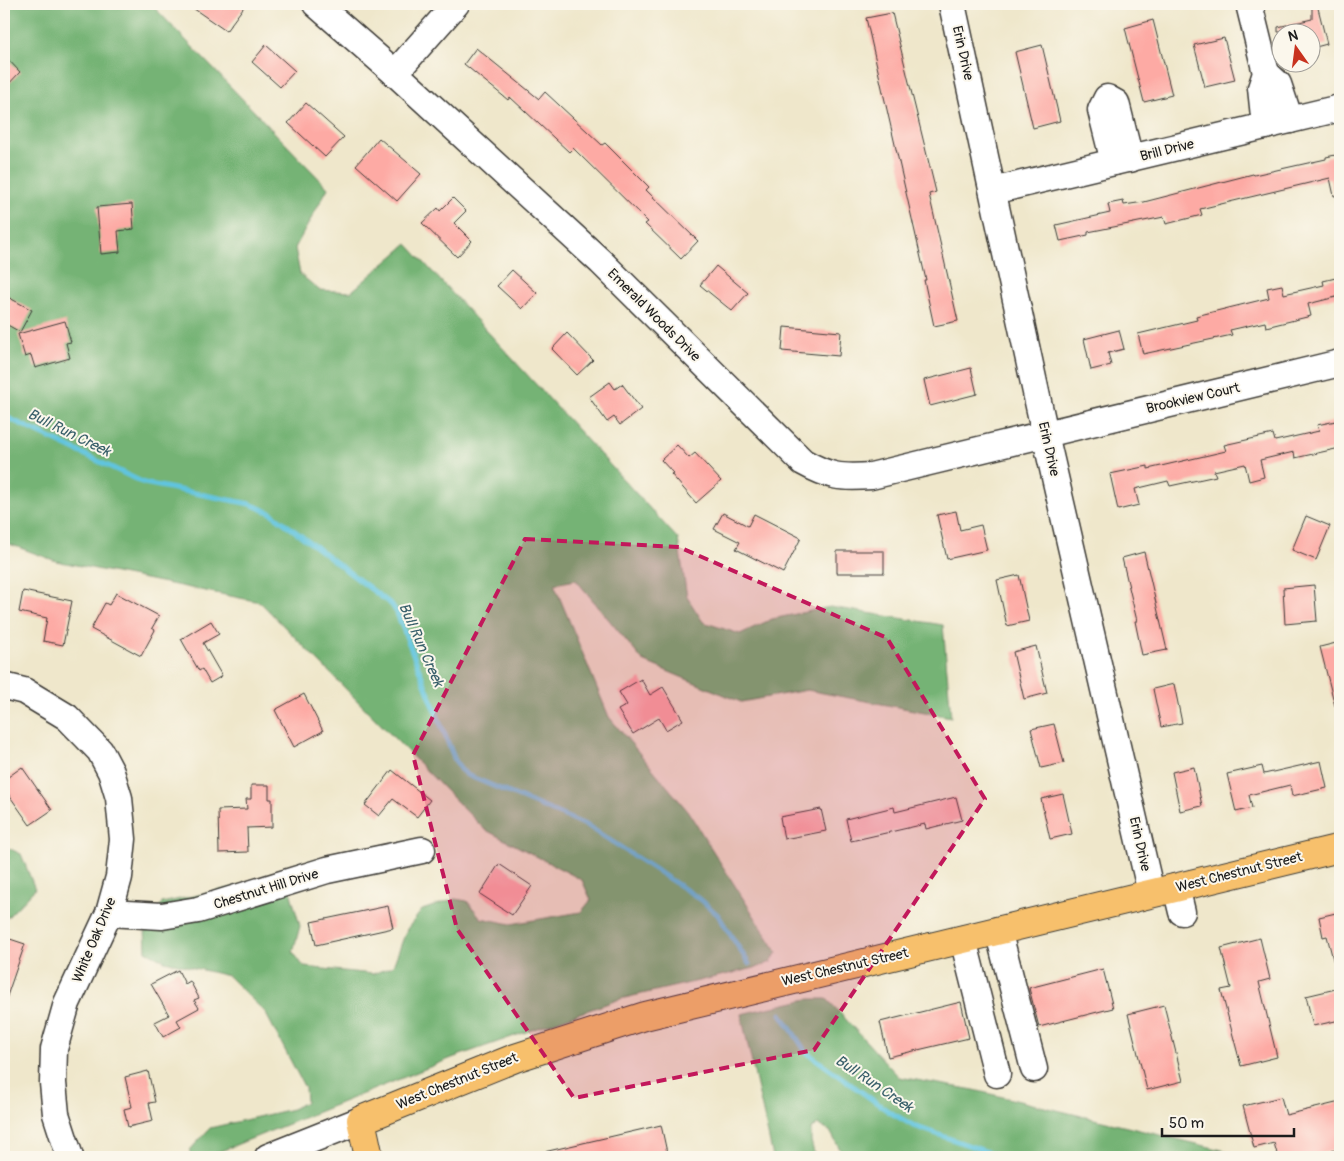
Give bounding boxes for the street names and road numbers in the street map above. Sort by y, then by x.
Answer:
street label: Erin Drive [948,24,978,82]
street label: Brill Drive [1138,135,1196,165]
street label: Emerald Woods Drive [604,265,704,365]
street label: Brookview Court [1145,379,1242,417]
street label: Erin Drive [1034,420,1064,478]
street label: Erin Drive [1125,815,1155,873]
street label: West Chestnut Street [1174,848,1304,896]
street label: Chestnut Hill Drive [212,865,320,913]
street label: White Oak Drive [68,895,120,985]
street label: West Chestnut Street [780,944,910,990]
street label: West Chestnut Street [394,1049,521,1113]

